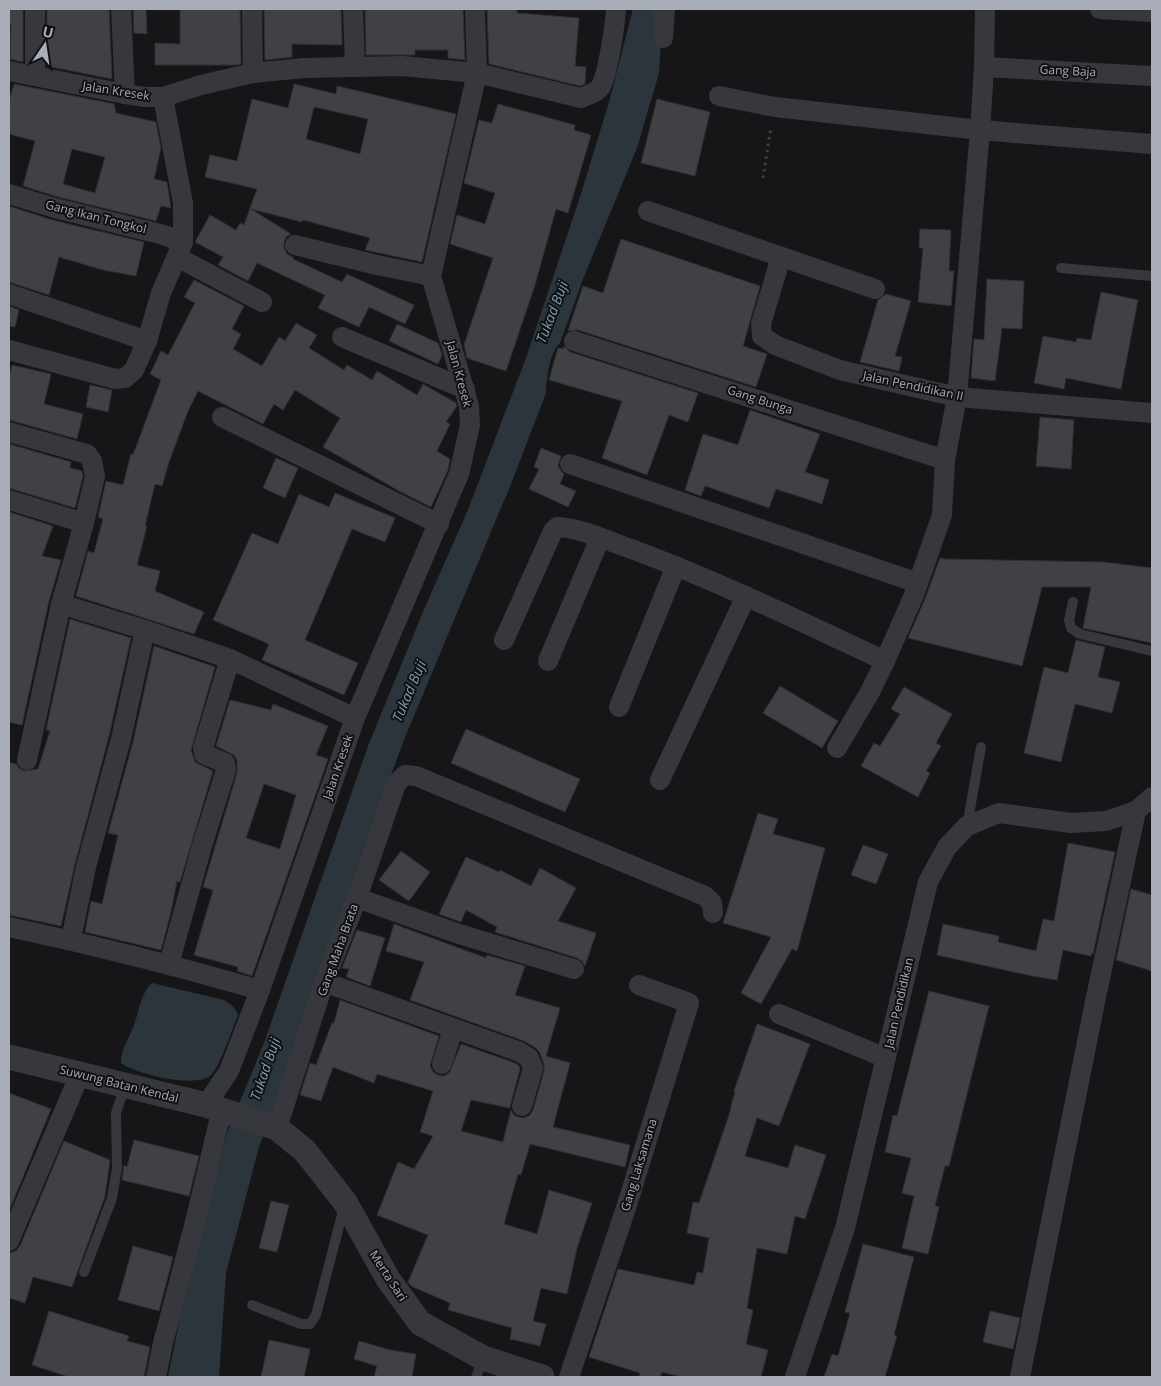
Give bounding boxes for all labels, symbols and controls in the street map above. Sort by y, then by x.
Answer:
north arrow [20,20,70,70]
text: U [41,21,55,42]
street label: Gang Baja [1039,61,1097,80]
street label: Jalan Kresek [80,77,152,104]
street label: Gang Ikan Tongkol [44,196,148,237]
water label: Tukad Buji [531,278,572,346]
street label: Jalan Kresek [442,338,477,409]
street label: Jalan Pendidikan II [860,366,965,404]
street label: Gang Bunga [725,381,795,418]
water label: Tukad Buji [387,657,430,724]
street label: Jalan Kresek [318,731,357,803]
street label: Gang Maha Brata [313,901,362,998]
street label: Jalan Pendidikan [880,956,917,1051]
water label: Tukad Buji [245,1035,284,1103]
street label: Suwung Batan Kendal [58,1061,180,1107]
street label: Gang Laksamana [616,1117,661,1213]
street label: Merta Sari [366,1247,411,1305]

